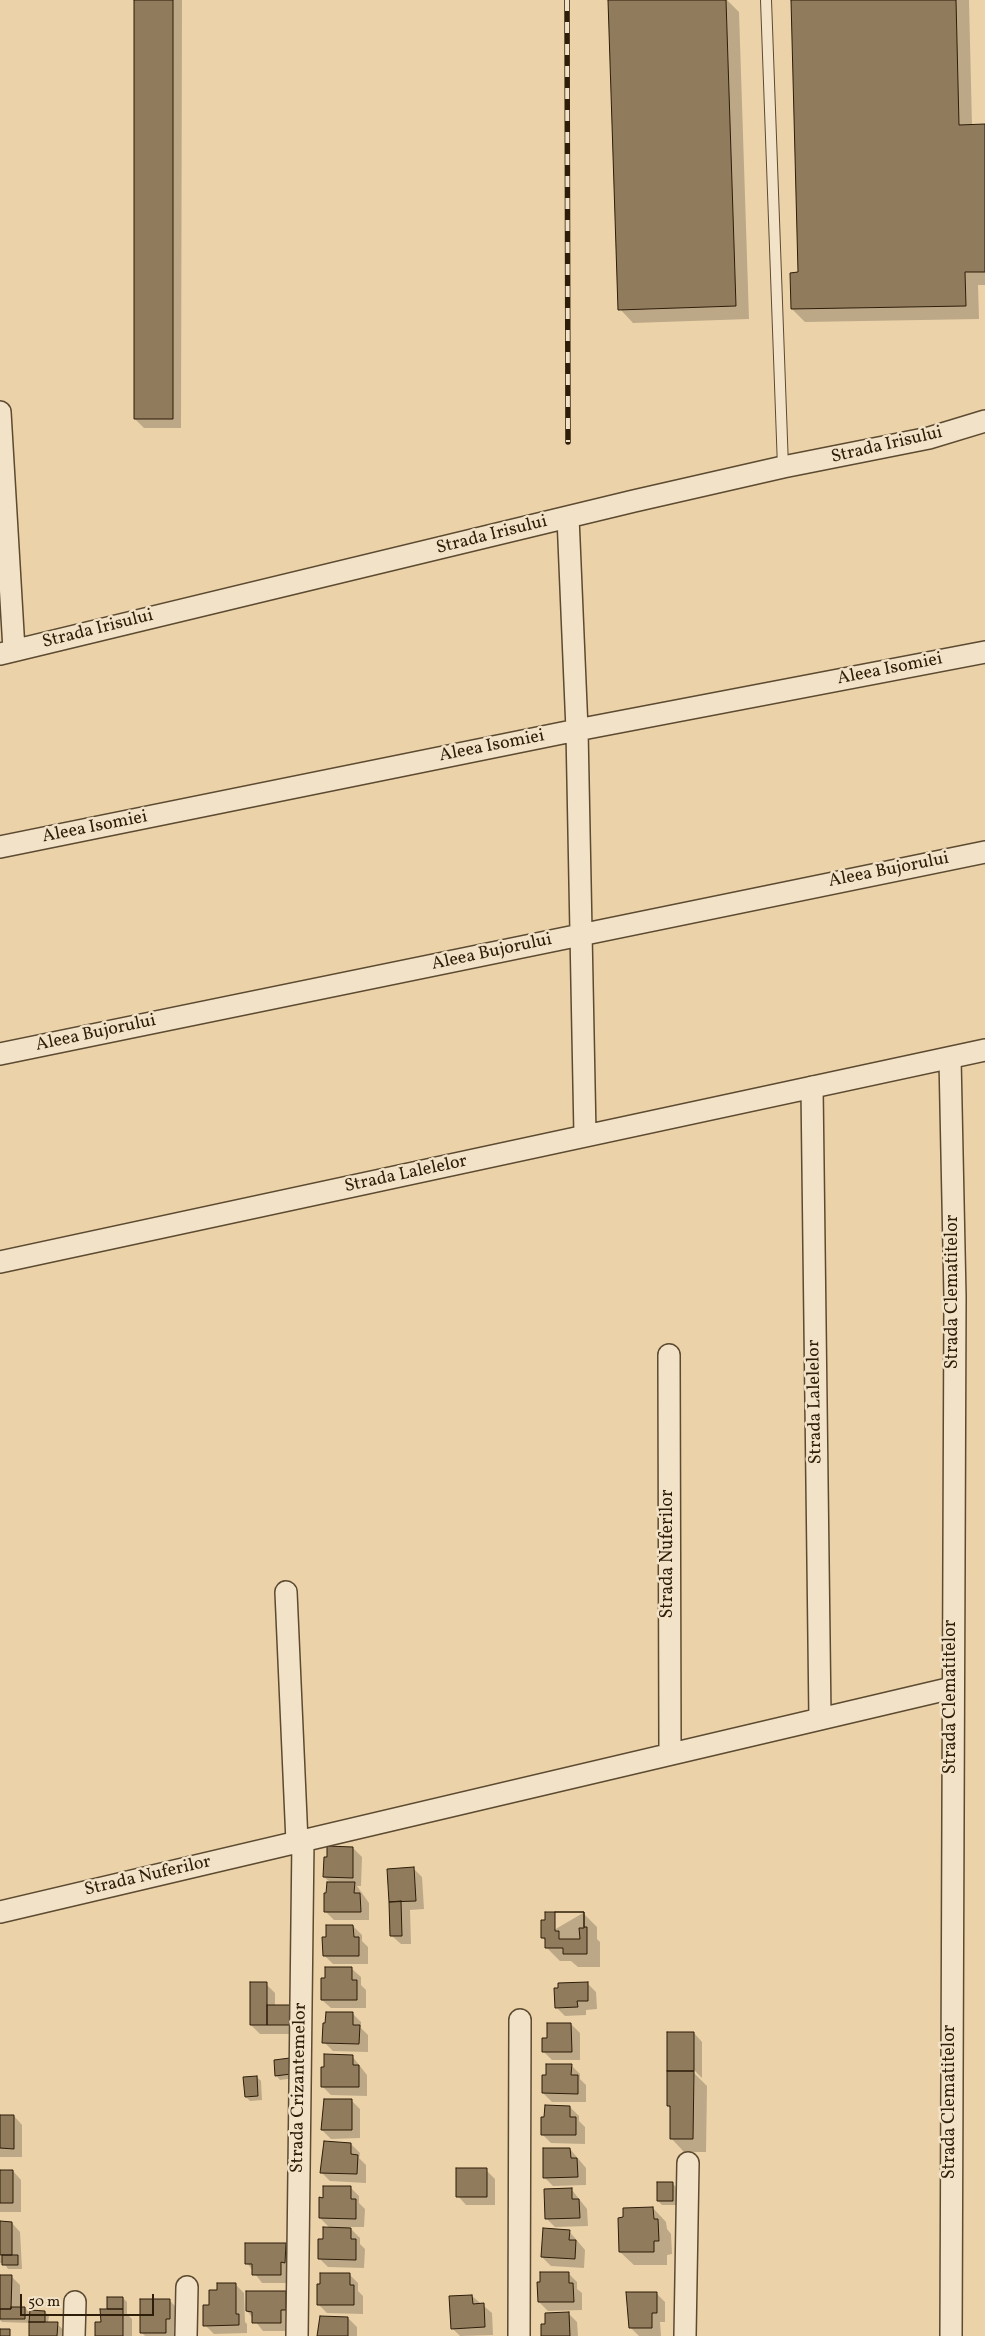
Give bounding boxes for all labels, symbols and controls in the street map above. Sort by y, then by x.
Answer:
street label: Strada Irisului [829,423,945,469]
street label: Strada Irisului [434,512,550,560]
street label: Strada Irisului [40,606,156,654]
street label: Aleea Isomiei [836,649,944,691]
street label: Aleea Isomiei [438,726,546,768]
street label: Aleea Isomiei [41,807,149,849]
street label: Aleea Bujorului [827,849,951,893]
street label: Aleea Bujorului [430,930,554,976]
street label: Aleea Bujorului [34,1011,158,1057]
street label: Strada Lalelelor [343,1151,469,1199]
street label: Strada Clematitelor [943,1215,965,1369]
street label: Strada Lalelelor [804,1339,828,1465]
street label: Strada Nuferilor [658,1489,680,1619]
street label: Strada Clematitelor [941,1620,963,1774]
street label: Strada Nuferilor [83,1852,213,1902]
street label: Strada Crizantemelor [288,2003,312,2173]
street label: Strada Clematitelor [940,2025,962,2179]
scale bar [22,2284,156,2316]
text: 50 m [28,2292,60,2313]

